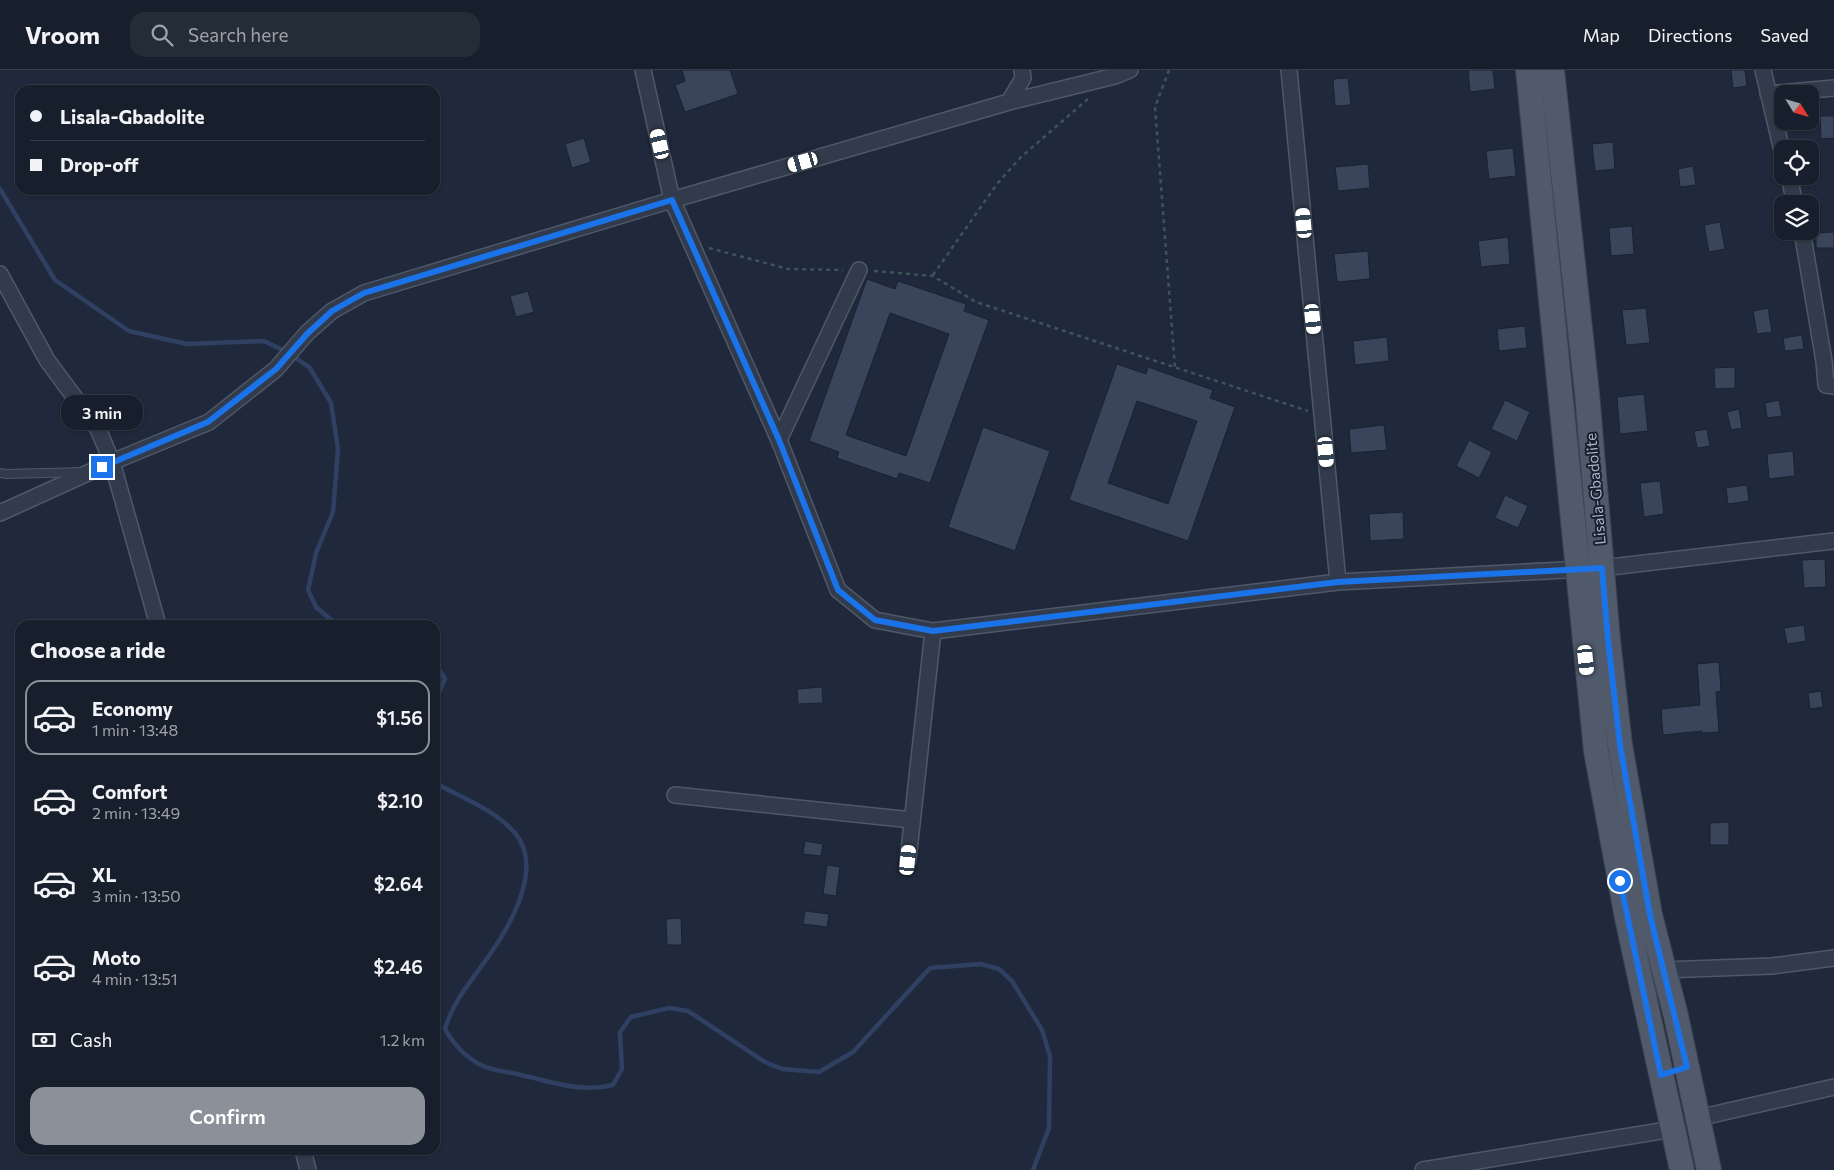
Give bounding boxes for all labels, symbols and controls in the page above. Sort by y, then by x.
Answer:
search box [130,12,480,57]
text: Vroom [25,20,100,49]
icon: search [148,21,176,49]
text: Search here [188,23,289,46]
text: Map [1583,24,1620,46]
text: Directions [1648,24,1732,46]
text: Saved [1760,24,1809,46]
north arrow [1774,85,1819,130]
map controls [1774,85,1819,240]
text: Lisala-Gbadolite [60,105,204,128]
car [649,128,670,160]
button: locate [1774,140,1819,185]
car [786,151,819,173]
text: Drop-off [60,153,139,176]
button: layers [1774,195,1819,240]
car [1295,207,1312,239]
car [1303,303,1322,335]
callout: 3 min [61,394,143,430]
text: 3 min [82,403,122,422]
street label: Lisala-Gbadolite [1581,432,1609,546]
car [1317,436,1334,468]
route end [91,456,113,478]
text: Choose a ride [30,636,165,663]
car [1576,644,1595,676]
icon: car [32,695,77,740]
text: Economy [92,697,173,720]
text: $1.56 [376,706,423,729]
text: 1 min · 13:48 [92,720,178,739]
icon: car [32,778,77,823]
text: Comfort [92,780,168,803]
text: $2.10 [377,789,423,812]
text: 2 min · 13:49 [92,803,180,822]
car [898,844,917,876]
icon: car [32,861,77,906]
text: XL [92,863,117,886]
route start [1609,870,1631,892]
text: $2.64 [374,872,423,895]
text: 3 min · 13:50 [92,886,181,905]
icon: car [32,944,77,989]
text: Moto [92,946,141,969]
text: $2.46 [374,955,423,978]
text: 4 min · 13:51 [92,969,178,988]
icon: cash [30,1026,58,1054]
text: Cash [70,1028,112,1051]
text: 1.2 km [380,1030,425,1049]
button: Confirm [30,1087,425,1145]

